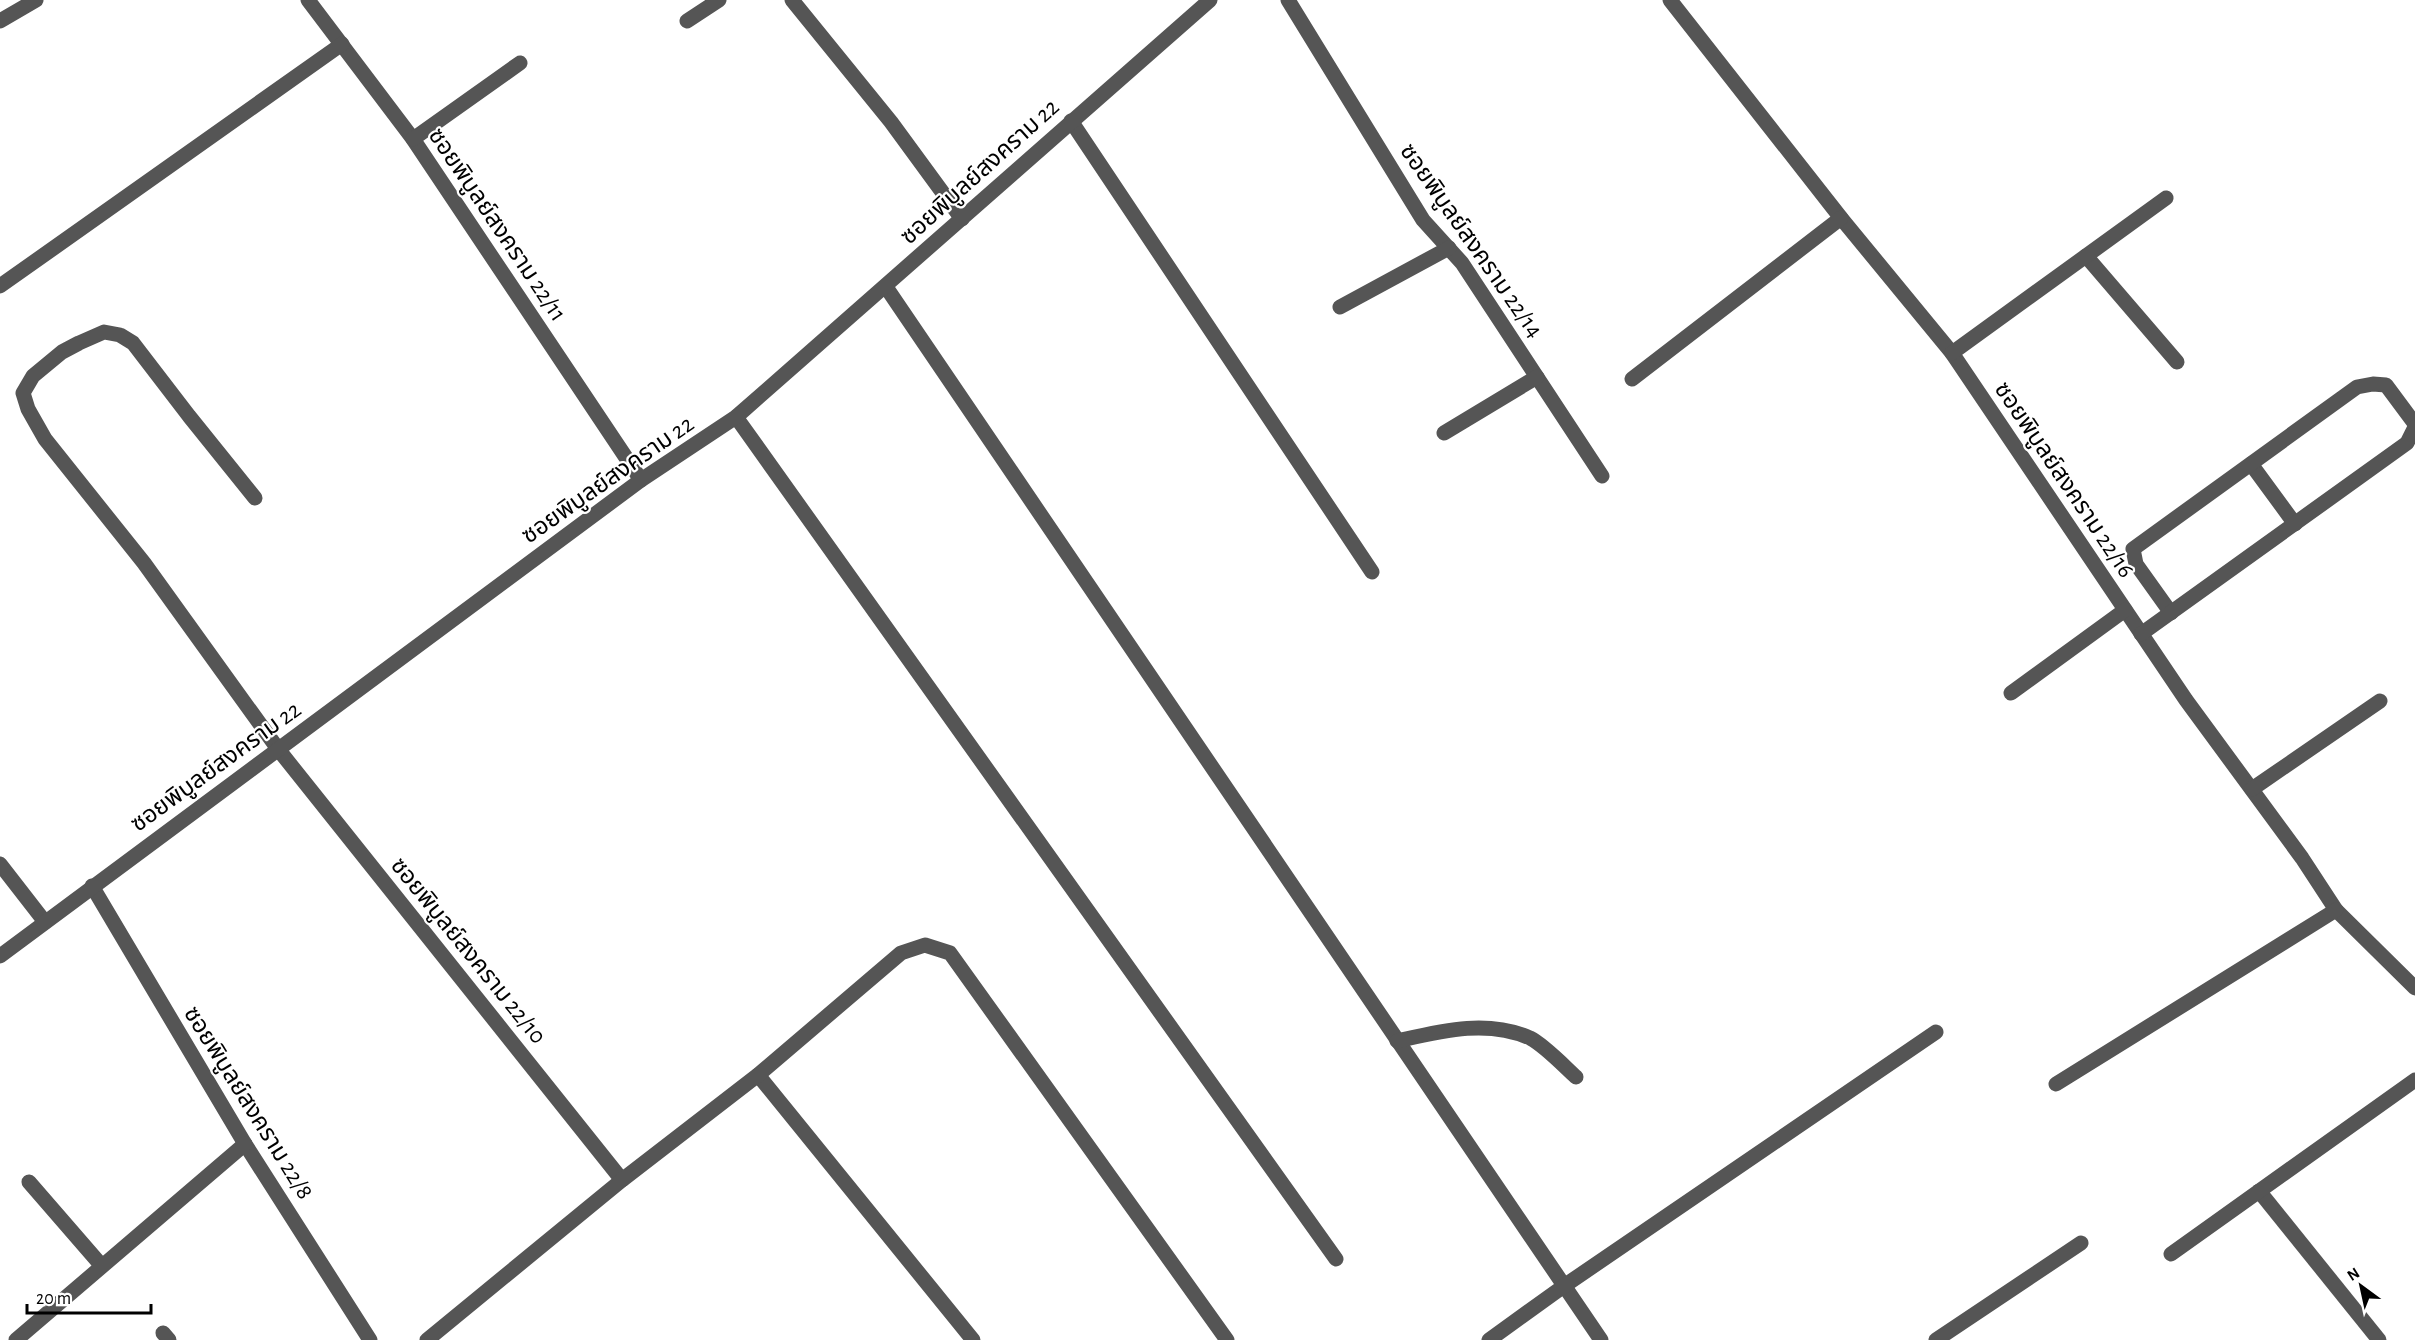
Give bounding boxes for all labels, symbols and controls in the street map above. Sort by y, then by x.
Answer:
street label: ซอยพิบูลย์สงคราม 22 [896,95,1065,251]
street label: ซอยพิบูลย์สงคราม 22/11 [422,124,570,327]
street label: ซอยพิบูลย์สงคราม 22/14 [1393,140,1547,343]
street label: ซอยพิบูลย์สงคราม 22/16 [1988,378,2138,583]
street label: ซอยพิบูลย์สงคราม 22 [518,412,700,550]
street label: ซอยพิบูลย์สงคราม 22 [126,697,307,838]
street label: ซอยพิบูลย์สงคราม 22/10 [384,853,550,1050]
street label: ซอยพิบูลย์สงคราม 22/8 [177,1002,317,1205]
north arrow [2331,1256,2391,1316]
text: N [2344,1265,2362,1284]
scale bar [27,1277,152,1315]
text: 20 m [36,1290,71,1308]

